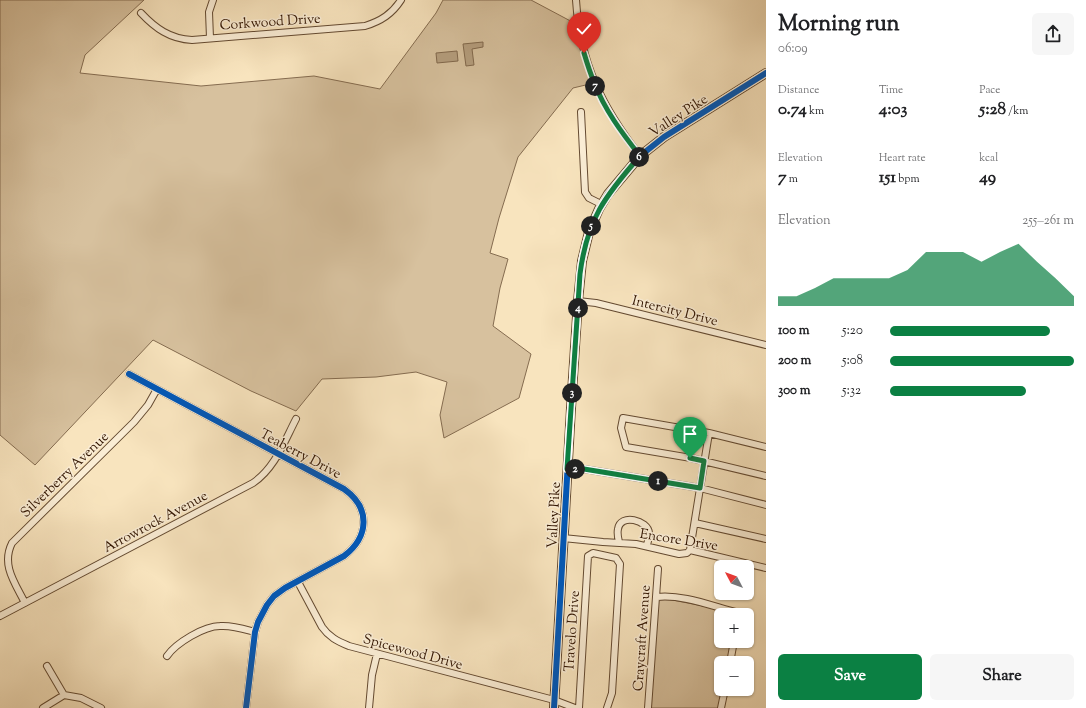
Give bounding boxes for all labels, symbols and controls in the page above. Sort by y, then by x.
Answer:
street label: Corkwood Drive [219,9,321,36]
text: Morning run [778,9,900,41]
pin [567,12,601,53]
button: share [1032,13,1074,55]
icon: check [573,18,595,40]
text: 06:09 [778,40,808,58]
pin: 7 [585,76,605,96]
text: 7 [592,78,598,94]
text: Distance [778,82,819,98]
text: Time [879,82,903,98]
text: Pace [979,82,1000,98]
street label: Valley Pike [646,90,712,143]
text: 0.74 [778,98,807,122]
text: 4:03 [879,98,907,122]
text: 5:28 [979,98,1006,122]
text: km [807,103,824,119]
text: /km [1006,103,1028,119]
pin: 6 [629,147,649,167]
text: 6 [636,149,642,165]
text: Elevation [778,150,823,166]
text: Heart rate [879,150,926,166]
text: kcal [979,150,998,166]
text: 7 [778,166,787,190]
text: 151 [879,166,896,190]
text: 49 [979,166,996,190]
text: m [787,171,798,187]
text: bpm [896,171,919,187]
text: Elevation [778,212,831,230]
text: 255–261 m [1022,212,1074,230]
pin: 5 [581,216,601,236]
text: 5 [589,218,593,234]
street label: Intercity Drive [629,292,720,332]
pin: 4 [568,298,588,318]
text: 4 [575,300,581,316]
text: 100 m [778,322,810,340]
text: 5:20 [842,322,863,340]
text: 200 m [778,352,811,370]
text: 5:08 [842,352,863,370]
text: 300 m [778,382,810,400]
text: 5:32 [842,382,861,400]
pin: 3 [562,383,582,403]
text: 3 [570,385,574,401]
pin [673,417,707,458]
icon: arrive [679,423,701,445]
street label: Teaberry Drive [256,425,344,485]
street label: Silverberry Avenue [17,428,114,523]
pin: 2 [565,459,585,479]
text: 2 [572,461,578,477]
pin: 1 [648,471,668,491]
text: 1 [656,473,660,489]
street label: Valley Pike [543,481,567,549]
street label: Arrowrock Avenue [100,487,212,559]
street label: Encore Drive [638,525,719,557]
north arrow [714,560,754,600]
map controls [714,560,754,696]
street label: Craycraft Avenue [629,584,657,692]
street label: Travelo Drive [560,590,586,673]
button: + [714,608,754,648]
street label: Spicewood Drive [360,630,465,676]
button: Save [778,654,922,700]
button: Share [930,654,1074,700]
button: − [714,656,754,696]

